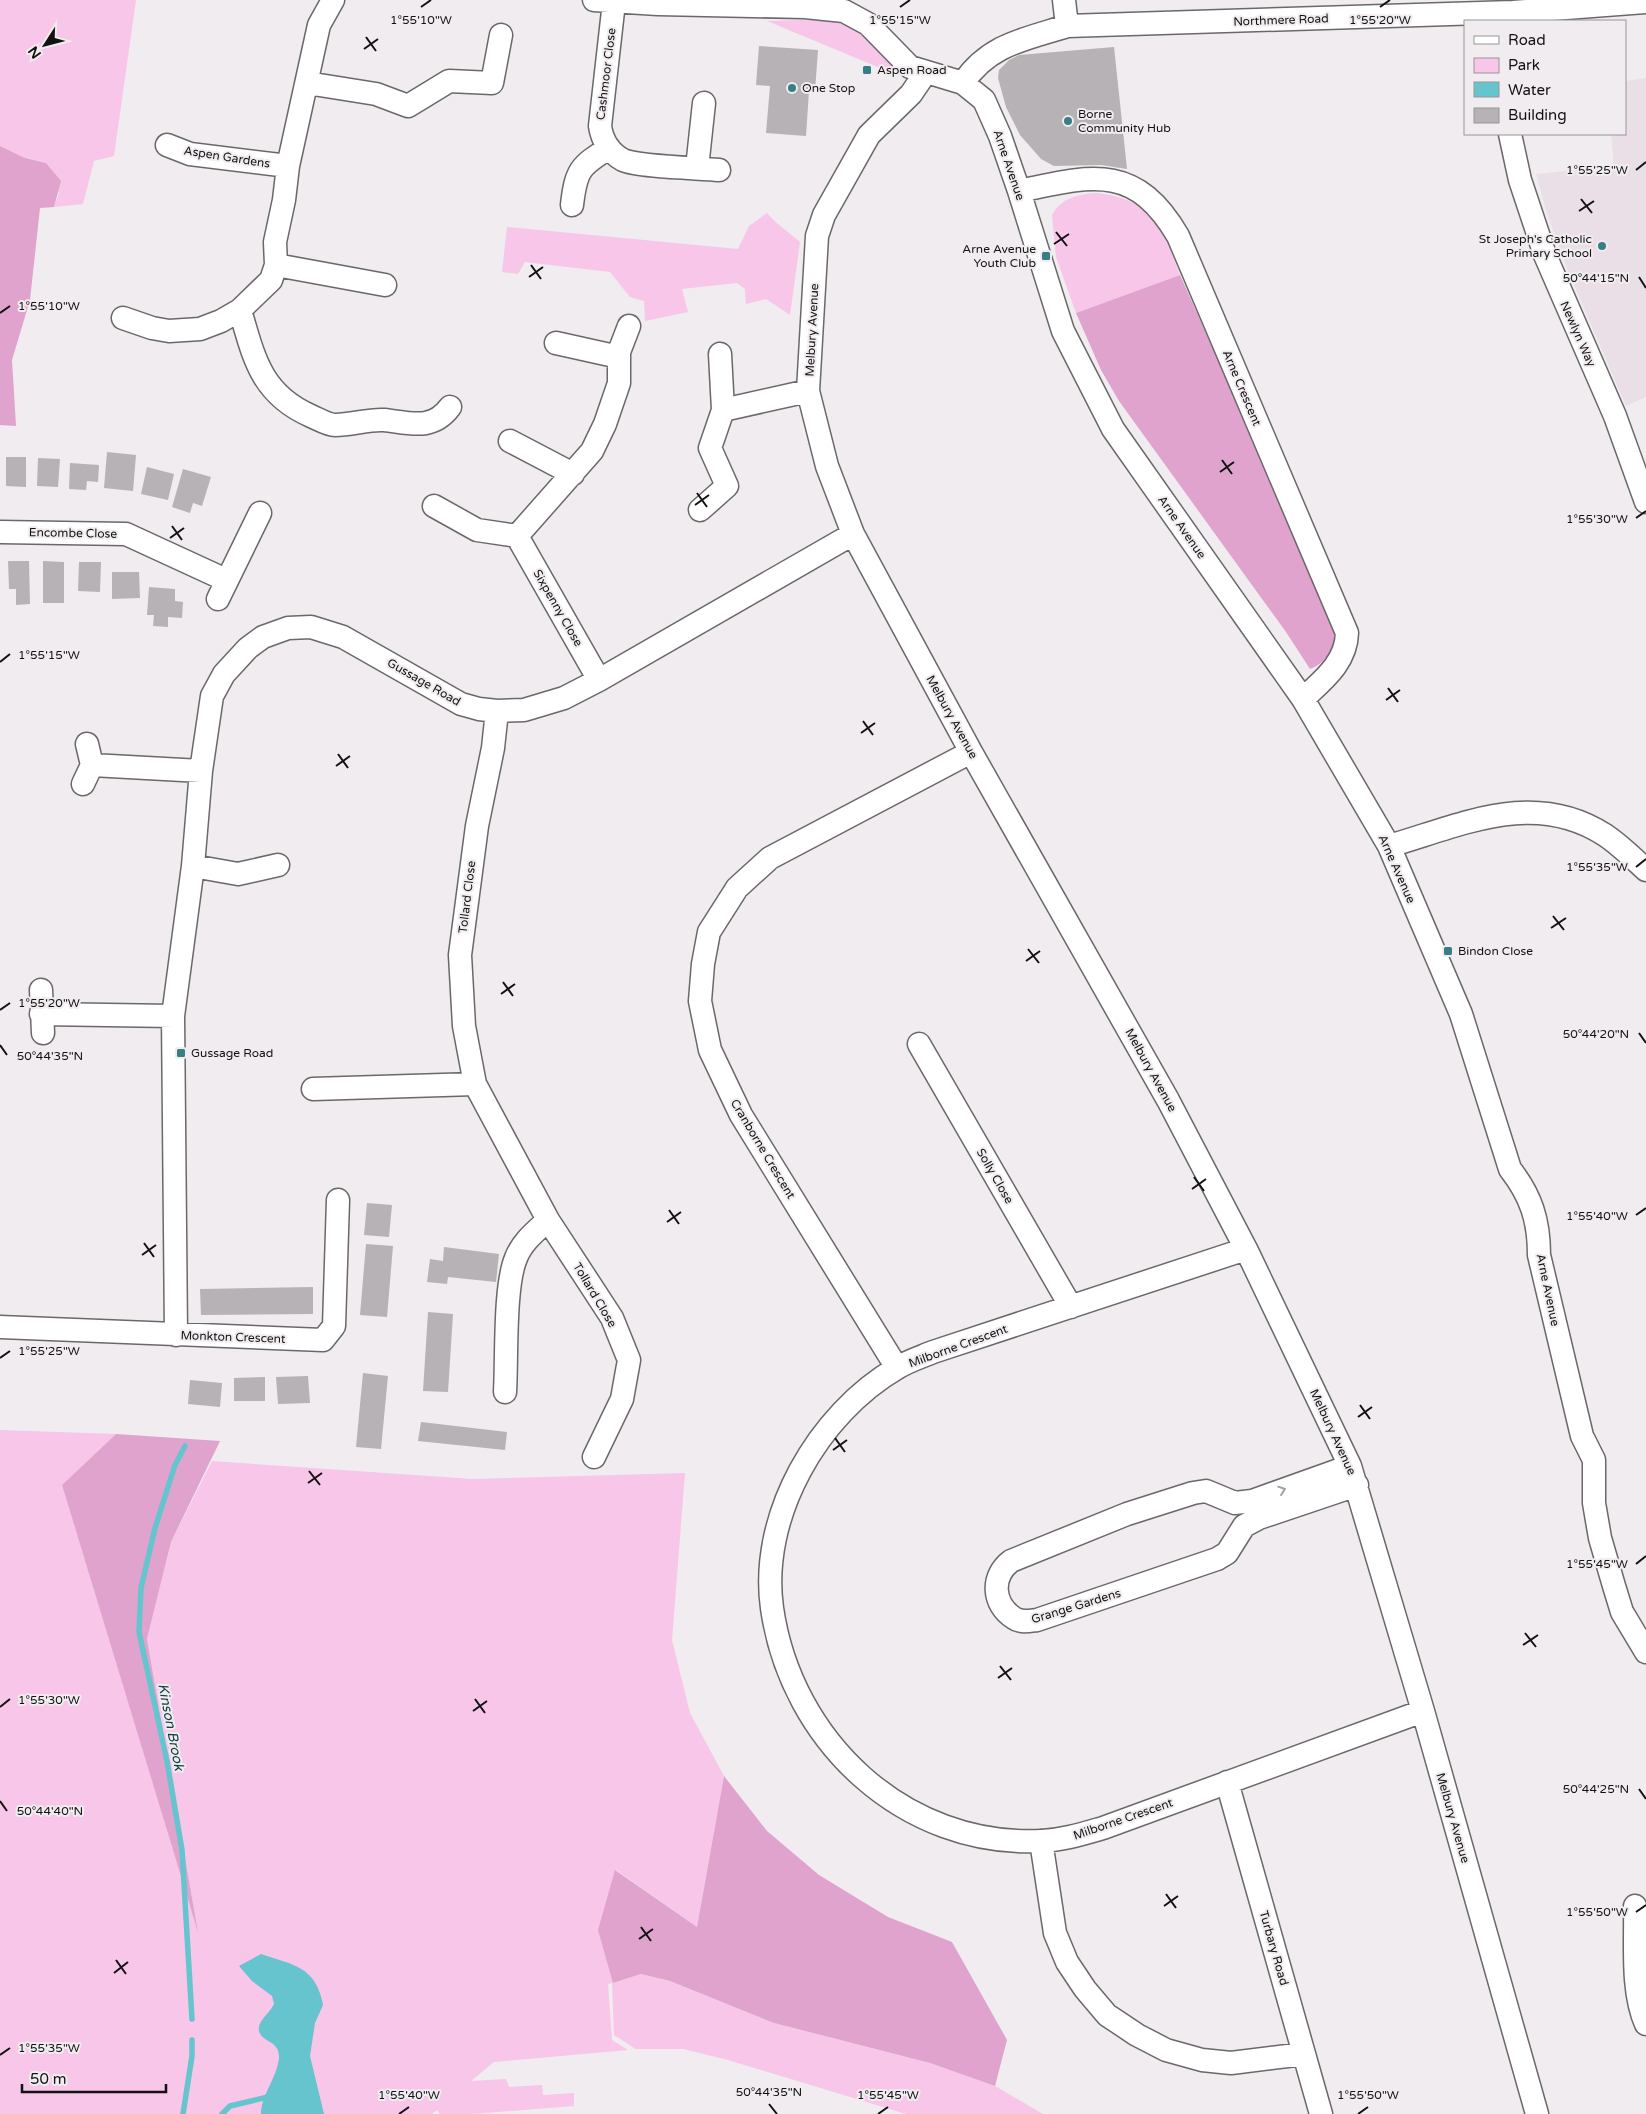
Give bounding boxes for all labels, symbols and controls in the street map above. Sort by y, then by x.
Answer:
street label: Northmere Road [1233,11,1329,29]
text: 1°55'10"W [390,13,452,27]
text: 1°55'15"W [869,13,931,27]
text: 1°55'20"W [1349,13,1411,27]
north arrow [20,20,70,70]
legend [1464,20,1626,135]
street label: Cashmoor Close [593,27,619,121]
text: Road [1508,31,1546,49]
text: N [25,43,45,62]
text: Park [1508,56,1540,74]
place label: Aspen Road [877,63,947,77]
marker: Aspen Road [861,64,873,76]
place label: One Stop [802,81,855,95]
text: Water [1508,81,1551,99]
marker: One Stop [786,82,798,94]
text: Building [1508,106,1567,124]
place label: Borne Community Hub [1078,107,1171,135]
marker: Borne Community Hub [1062,115,1074,127]
street label: Arne Avenue [990,128,1028,202]
street label: Aspen Gardens [183,143,271,171]
text: 1°55'25"W [1566,163,1628,177]
place label: St Joseph's Catholic Primary School [1479,232,1592,260]
marker: St Joseph's Catholic Primary School [1596,240,1608,252]
place label: Arne Avenue Youth Club [962,242,1036,270]
marker: Arne Avenue Youth Club [1040,250,1052,262]
text: 50°44'15"N [1563,271,1629,285]
street label: Melbury Avenue [803,283,821,377]
text: 1°55'10"W [18,299,80,313]
street label: Newlyn Way [1557,299,1599,369]
street label: Arne Crescent [1220,348,1264,428]
street label: Arne Avenue [1155,493,1209,561]
text: 1°55'30"W [1566,512,1628,526]
street label: Encombe Close [29,525,117,541]
street label: Sixpenny Close [530,567,586,649]
text: 1°55'15"W [18,648,80,662]
street label: Gussage Road [385,655,463,709]
street label: Melbury Avenue [923,673,981,761]
street label: Arne Avenue [1376,833,1418,906]
street label: Tollard Close [456,860,478,934]
text: 1°55'35"W [1566,860,1628,874]
place label: Bindon Close [1458,944,1533,958]
marker: Bindon Close [1442,945,1454,957]
text: 1°55'20"W [18,996,80,1010]
street label: Melbury Avenue [1122,1026,1180,1114]
text: 50°44'20"N [1563,1027,1629,1041]
place label: Gussage Road [191,1046,273,1060]
marker: Gussage Road [175,1047,187,1059]
text: 50°44'35"N [17,1049,83,1063]
street label: Cranborne Crescent [728,1097,798,1202]
street label: Solly Close [974,1146,1017,1206]
text: 1°55'40"W [1566,1209,1628,1223]
street label: Arne Avenue [1533,1253,1563,1328]
street label: Tollard Close [570,1260,620,1330]
street label: Milborne Crescent [907,1321,1010,1370]
street label: Monkton Crescent [180,1328,286,1346]
text: 1°55'25"W [18,1344,80,1358]
street label: Melbury Avenue [1307,1387,1359,1477]
one-way arrow [1277,1486,1285,1496]
text: 1°55'45"W [1566,1557,1628,1571]
street label: Grange Gardens [1030,1586,1123,1626]
water label: Kinson Brook [154,1682,188,1773]
text: 1°55'30"W [18,1693,80,1707]
street label: Melbury Avenue [1433,1771,1473,1865]
text: 50°44'25"N [1563,1782,1629,1796]
street label: Milborne Crescent [1071,1795,1175,1843]
text: 50°44'40"N [17,1804,83,1818]
text: 1°55'50"W [1566,1905,1628,1919]
street label: Turbary Road [1257,1909,1291,1987]
text: 1°55'35"W [18,2041,80,2055]
scale bar [22,2062,166,2094]
text: 50 m [30,2070,67,2088]
text: 50°44'35"N [736,2085,802,2099]
text: 1°55'40"W [378,2088,440,2102]
text: 1°55'45"W [857,2088,919,2102]
text: 1°55'50"W [1337,2088,1399,2102]

